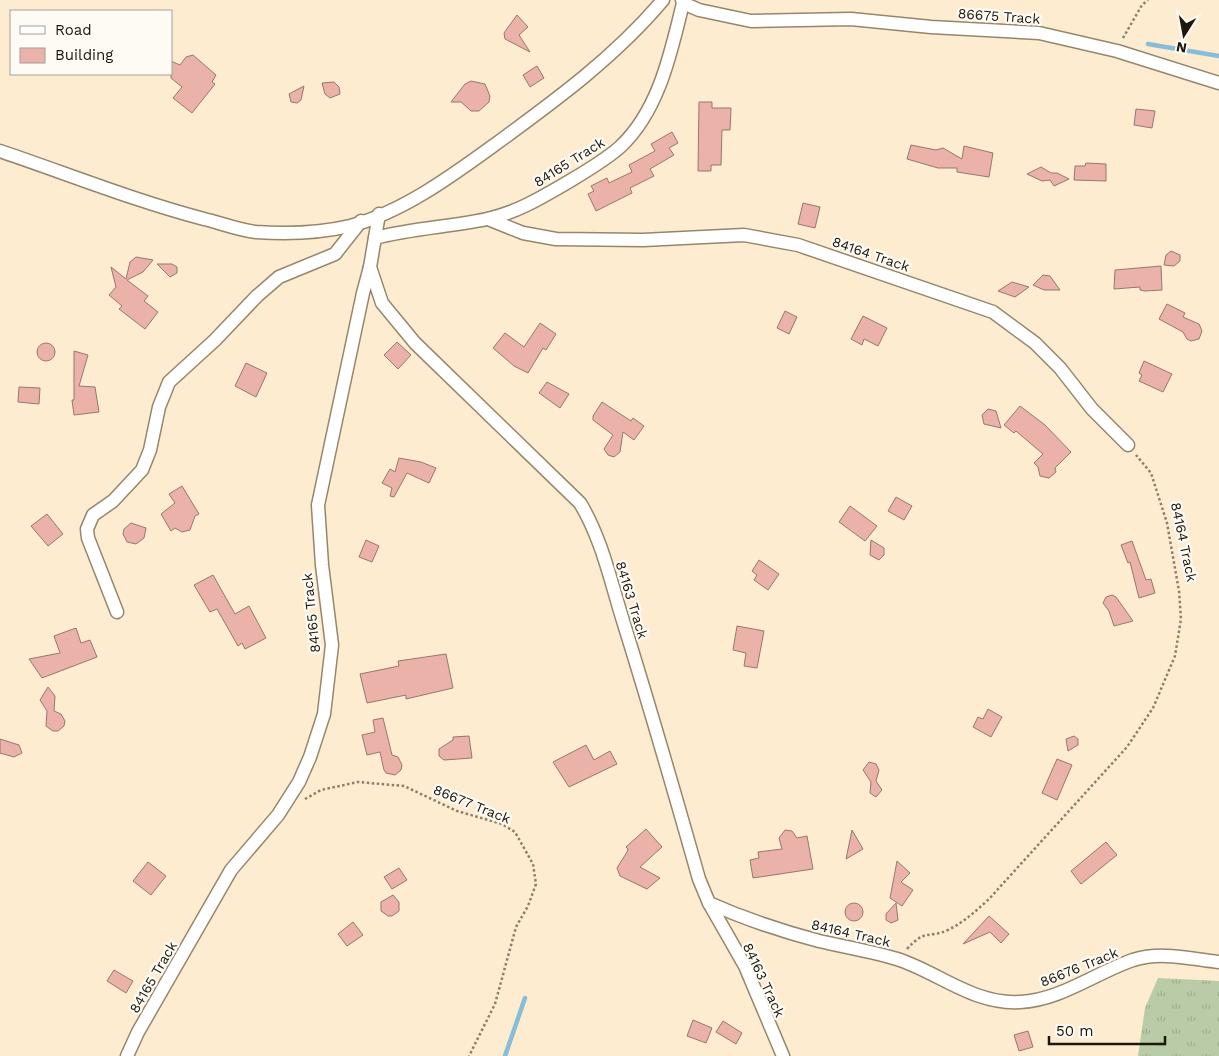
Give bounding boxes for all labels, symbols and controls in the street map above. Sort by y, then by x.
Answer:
street label: 86675 Track [957,5,1041,27]
legend [10,10,172,75]
north arrow [1159,10,1209,60]
text: Road [55,21,92,39]
text: N [1175,39,1188,57]
text: Building [55,46,113,64]
street label: 84165 Track [531,134,607,190]
street label: 84164 Track [830,233,912,275]
street label: 84164 Track [1168,501,1200,583]
street label: 84163 Track [613,559,651,641]
street label: 84165 Track [299,572,323,654]
street label: 86677 Track [431,781,513,827]
street label: 84164 Track [810,916,892,950]
street label: 84165 Track [126,938,180,1016]
street label: 84163 Track [740,940,788,1020]
street label: 86676 Track [1038,944,1120,990]
scale bar [1049,1014,1165,1046]
text: 50 m [1056,1022,1093,1040]

